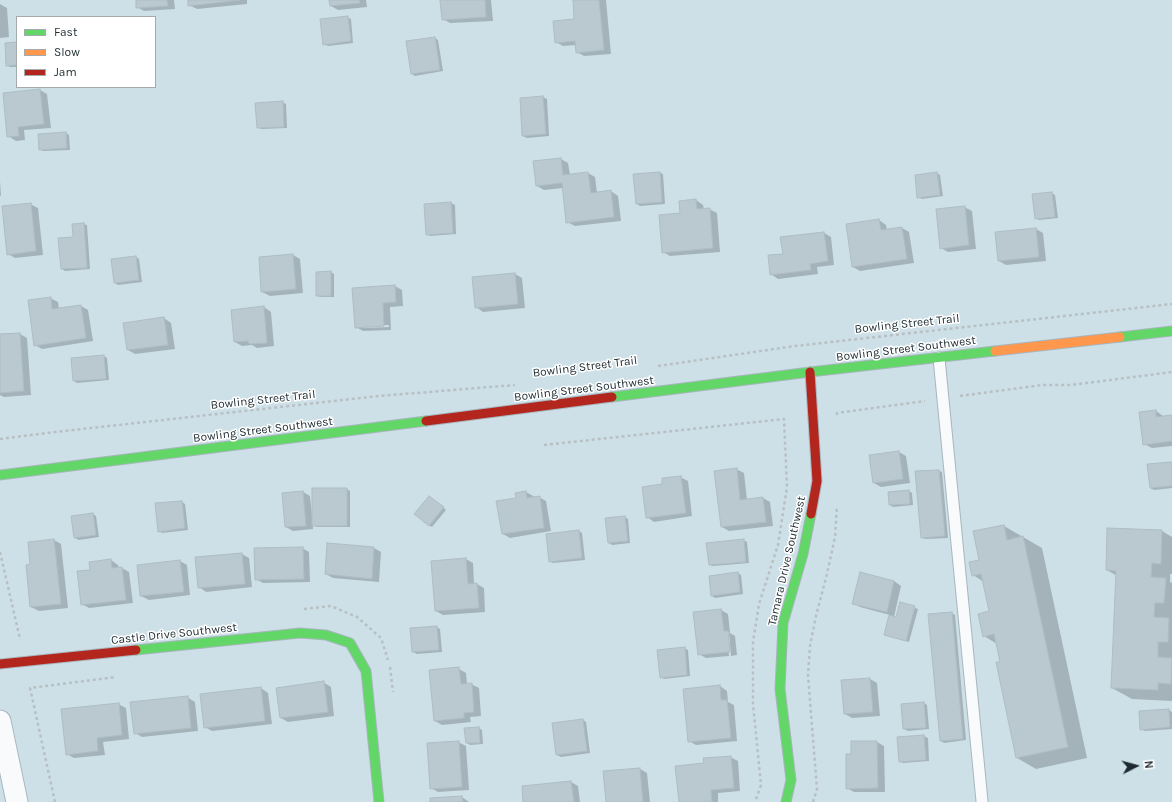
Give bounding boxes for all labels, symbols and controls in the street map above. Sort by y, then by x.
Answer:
legend [16,16,156,88]
text: Fast [54,25,77,39]
text: Slow [54,45,80,59]
text: Jam [54,65,77,79]
street label: Bowling Street Trail [854,311,960,337]
street label: Bowling Street Southwest [835,333,977,365]
street label: Bowling Street Trail [532,353,638,381]
street label: Bowling Street Southwest [513,373,655,405]
street label: Bowling Street Trail [210,387,316,413]
street label: Bowling Street Southwest [192,414,334,446]
street label: Tamara Drive Southwest [765,495,809,627]
street label: Castle Drive Southwest [110,620,238,648]
north arrow [1116,746,1156,786]
text: N [1142,760,1155,769]

